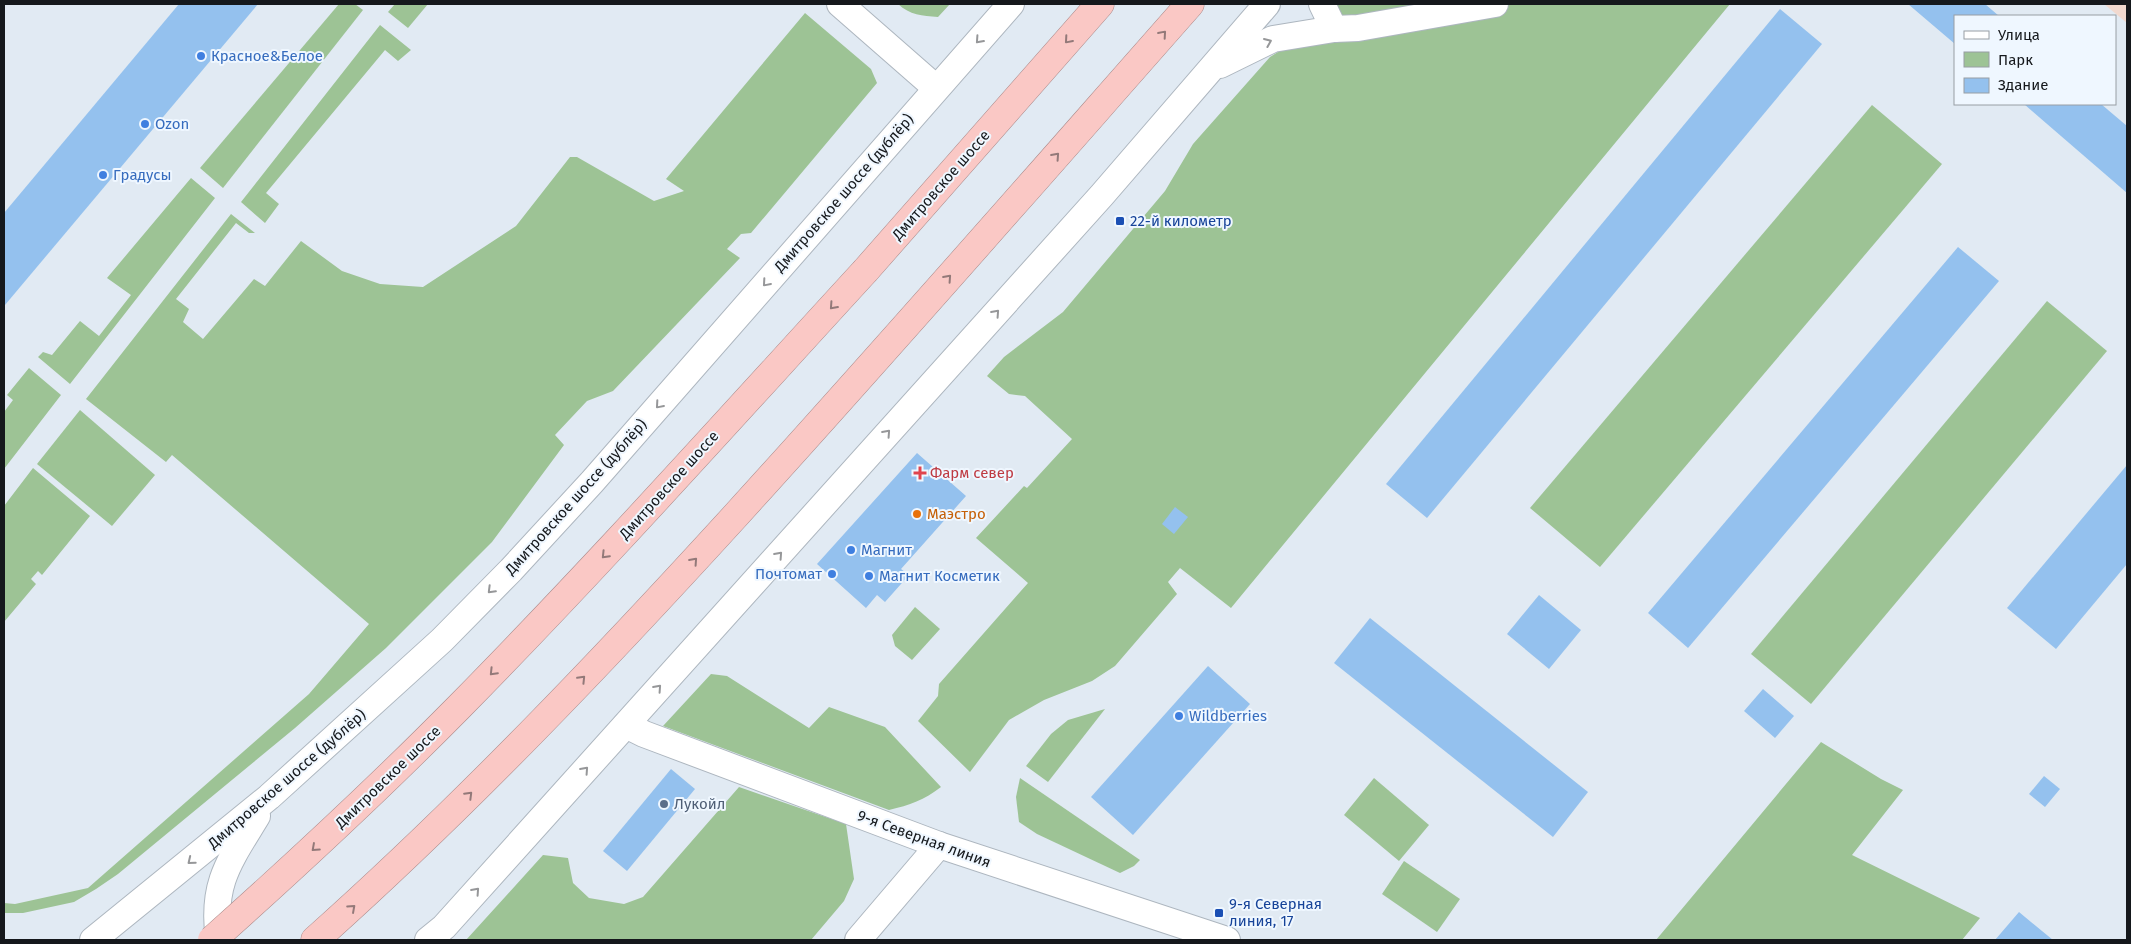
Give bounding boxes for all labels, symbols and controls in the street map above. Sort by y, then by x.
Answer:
legend [1954,15,2116,105]
text: Улица [1998,26,2040,44]
one-way arrow [1158,31,1167,40]
one-way arrow [976,35,985,44]
one-way arrow [1064,35,1073,44]
one-way arrow [1263,38,1271,48]
place label: Красное&Белое [211,47,323,65]
marker: Красное&Белое [195,50,207,62]
text: Парк [1998,51,2033,69]
text: Здание [1998,76,2048,94]
street label: Дмитровское шоссе (дублёр) [770,110,918,276]
place label: Ozon [155,115,189,133]
marker: Ozon [139,118,151,130]
street label: Дмитровское шоссе [888,126,994,244]
one-way arrow [1050,153,1059,162]
place label: Градусы [113,166,171,184]
marker: Градусы [97,169,109,181]
place label: 22-й километр [1130,212,1232,230]
marker: 22-й километр [1114,215,1126,227]
one-way arrow [942,274,951,283]
one-way arrow [763,277,772,286]
one-way arrow [830,300,839,309]
one-way arrow [990,309,999,318]
one-way arrow [656,399,665,408]
street label: Дмитровское шоссе (дублёр) [501,415,651,579]
street label: Дмитровское шоссе [615,427,722,544]
one-way arrow [881,430,890,439]
place label: Фарм север [930,464,1014,482]
marker: Фарм север [914,467,926,479]
place label: Маэстро [927,505,986,523]
marker: Маэстро [911,508,923,520]
place label: Магнит [861,541,912,559]
marker: Магнит [845,544,857,556]
one-way arrow [602,549,611,558]
one-way arrow [773,551,782,560]
one-way arrow [688,557,697,566]
place label: Почтомат [755,565,822,583]
place label: Магнит Косметик [879,567,1000,585]
marker: Почтомат [826,568,838,580]
marker: Магнит Косметик [863,570,875,582]
one-way arrow [488,584,497,593]
one-way arrow [490,666,499,675]
one-way arrow [576,676,585,685]
one-way arrow [653,685,662,694]
street label: Дмитровское шоссе (дублёр) [204,705,370,853]
place label: Wildberries [1189,707,1267,725]
marker: Wildberries [1173,710,1185,722]
street label: Дмитровское шоссе [331,722,444,833]
one-way arrow [579,767,588,776]
one-way arrow [463,792,472,801]
place label: Лукойл [674,795,725,813]
marker: Лукойл [658,798,670,810]
street label: 9-я Северная линия [855,806,993,872]
one-way arrow [311,842,320,851]
one-way arrow [188,856,197,864]
one-way arrow [470,887,479,896]
place label: 9-я Северная линия, 17 [1229,895,1322,930]
one-way arrow [346,905,355,914]
marker: 9-я Северная линия, 17 [1213,907,1225,919]

